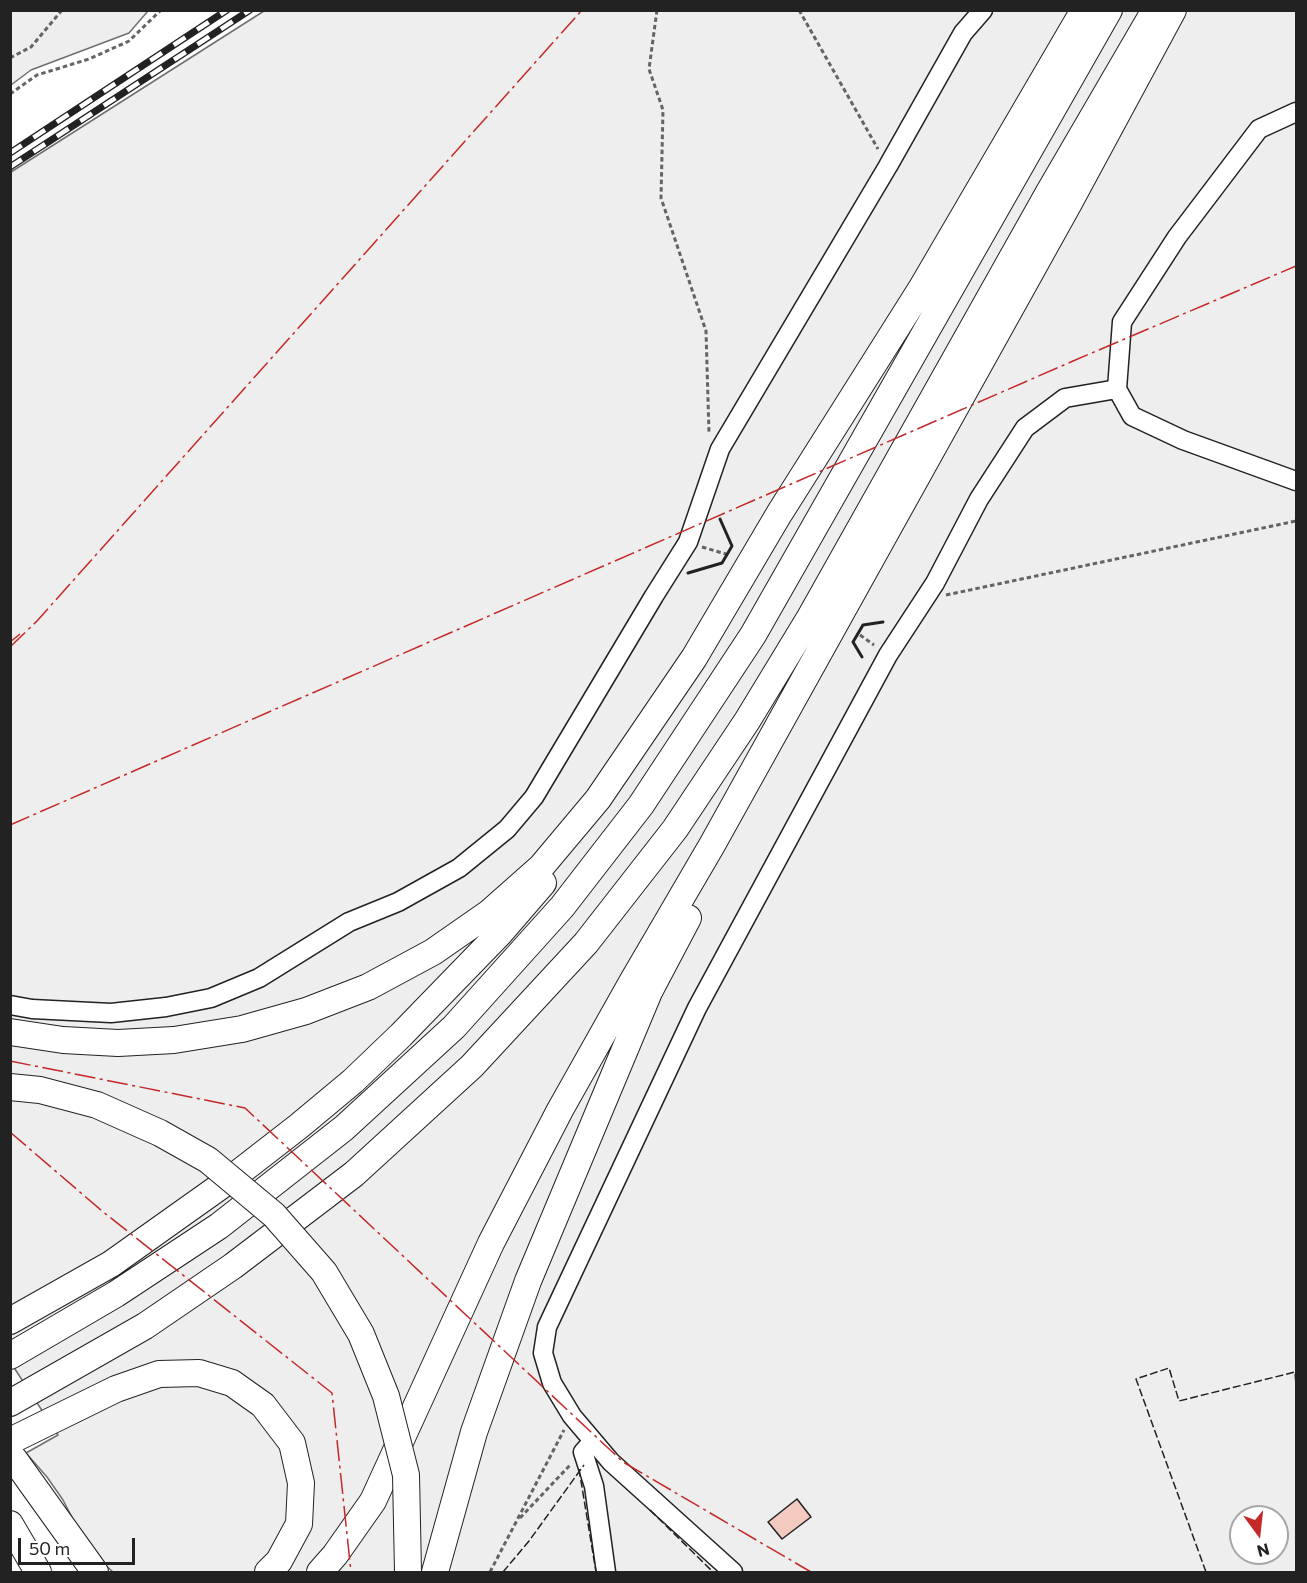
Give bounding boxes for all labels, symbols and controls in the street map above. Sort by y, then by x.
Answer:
north arrow [1229,1505,1289,1565]
scale bar [21,1526,138,1564]
text: 50 m [29,1537,70,1559]
text: N [1255,1540,1272,1562]

